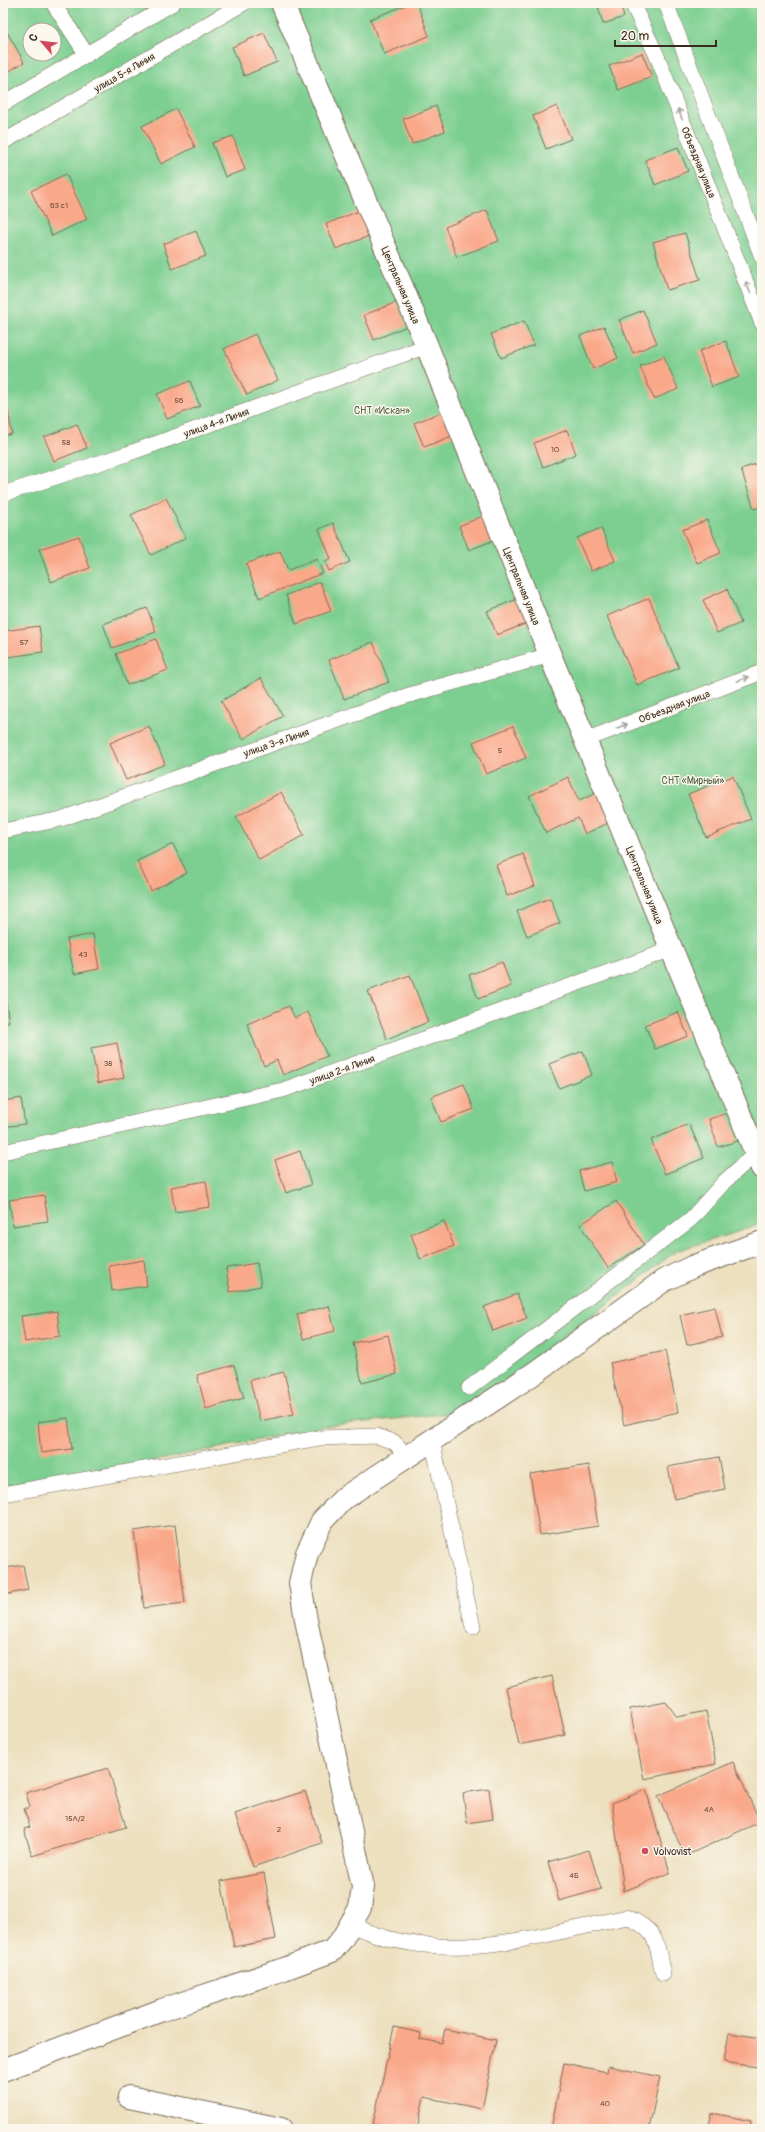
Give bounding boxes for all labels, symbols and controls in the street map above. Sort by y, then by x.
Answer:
north arrow [22,22,62,62]
scale bar [615,22,716,48]
text: 20 m [621,29,650,44]
text: С [26,31,41,44]
street label: улица 5-я Линия [91,50,157,96]
one-way arrow [675,108,683,120]
street label: Объездная улица [678,125,718,200]
house number: 63 с1 [50,201,68,210]
street label: Центральная улица [378,245,422,326]
one-way arrow [743,281,751,293]
house number: 56 [175,396,184,405]
street label: улица 4-я Линия [181,405,251,441]
park label: СНТ «Искан» [354,405,410,417]
house number: 58 [62,438,70,447]
house number: 10 [551,445,560,454]
street label: Центральная улица [500,546,542,627]
house number: 57 [20,638,29,647]
one-way arrow [736,674,748,682]
street label: Объездная улица [637,688,712,726]
one-way arrow [615,721,627,729]
street label: улица 3-я Линия [241,726,311,760]
house number: 5 [498,746,502,755]
park label: СНТ «Мирный» [662,775,724,787]
street label: Центральная улица [623,845,665,926]
house number: 43 [78,950,88,959]
street label: улица 2-я Линия [307,1053,377,1088]
house number: 38 [104,1059,112,1068]
house number: 4А [704,1805,714,1814]
house number: 15А/2 [65,1814,86,1823]
house number: 2 [277,1825,282,1834]
marker: Volvovist [640,1846,650,1856]
place label: Volvovist [653,1846,692,1858]
house number: 4Б [569,1871,579,1880]
house number: 40 [600,2099,611,2108]

